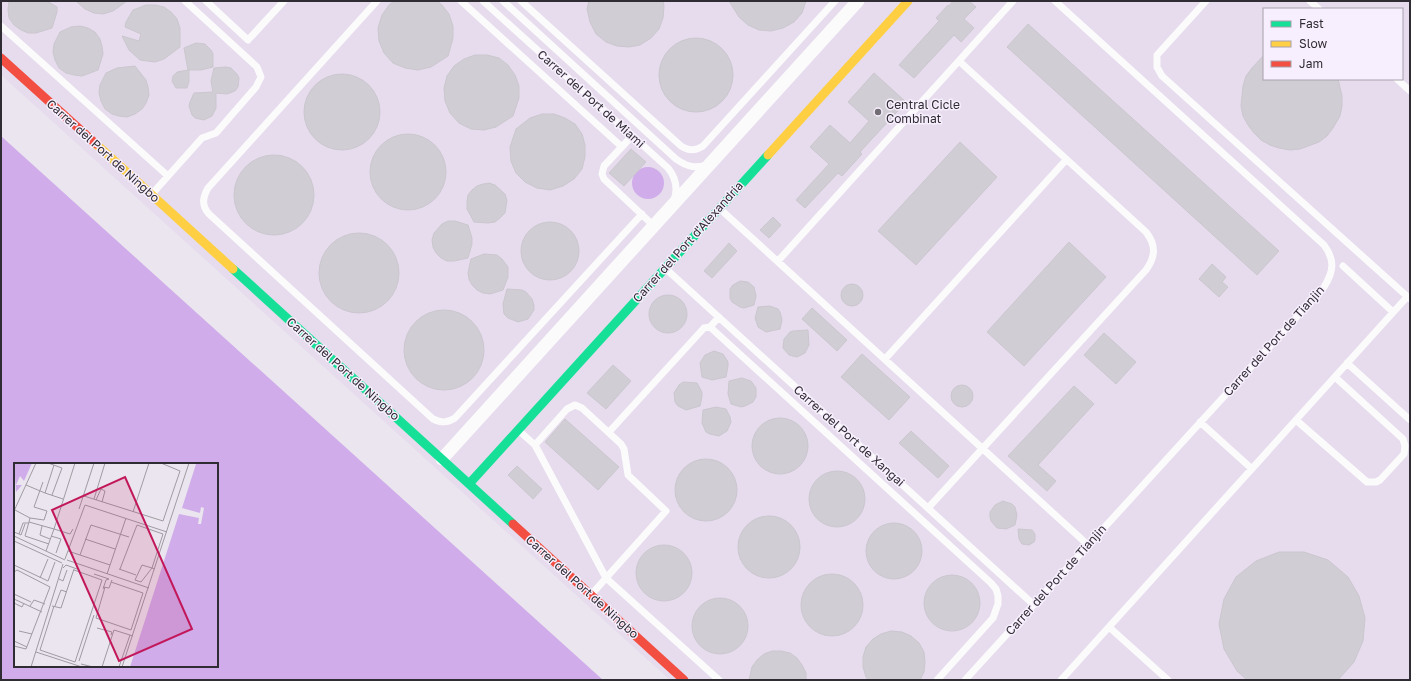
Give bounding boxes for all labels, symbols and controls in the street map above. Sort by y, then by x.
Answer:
legend [1263,8,1403,80]
text: Fast [1299,16,1324,31]
text: Slow [1299,36,1327,51]
street label: Carrer del Port de Miami [535,46,648,151]
text: Jam [1299,56,1323,71]
street label: Carrer del Port de Ningbo [44,96,163,205]
place label: Central Cicle Combinat [886,97,960,126]
marker: Central Cicle Combinat [873,107,883,117]
street label: Carrer del Port d'Alexandria [629,178,746,305]
street label: Carrer del Port de Tianjin [1220,282,1327,399]
street label: Carrer del Port de Ningbo [284,314,403,423]
street label: Carrer del Port de Xangai [791,382,908,489]
inset map [14,463,218,667]
street label: Carrer del Port de Tianjin [1002,521,1109,638]
street label: Carrer del Port de Ningbo [523,532,642,641]

